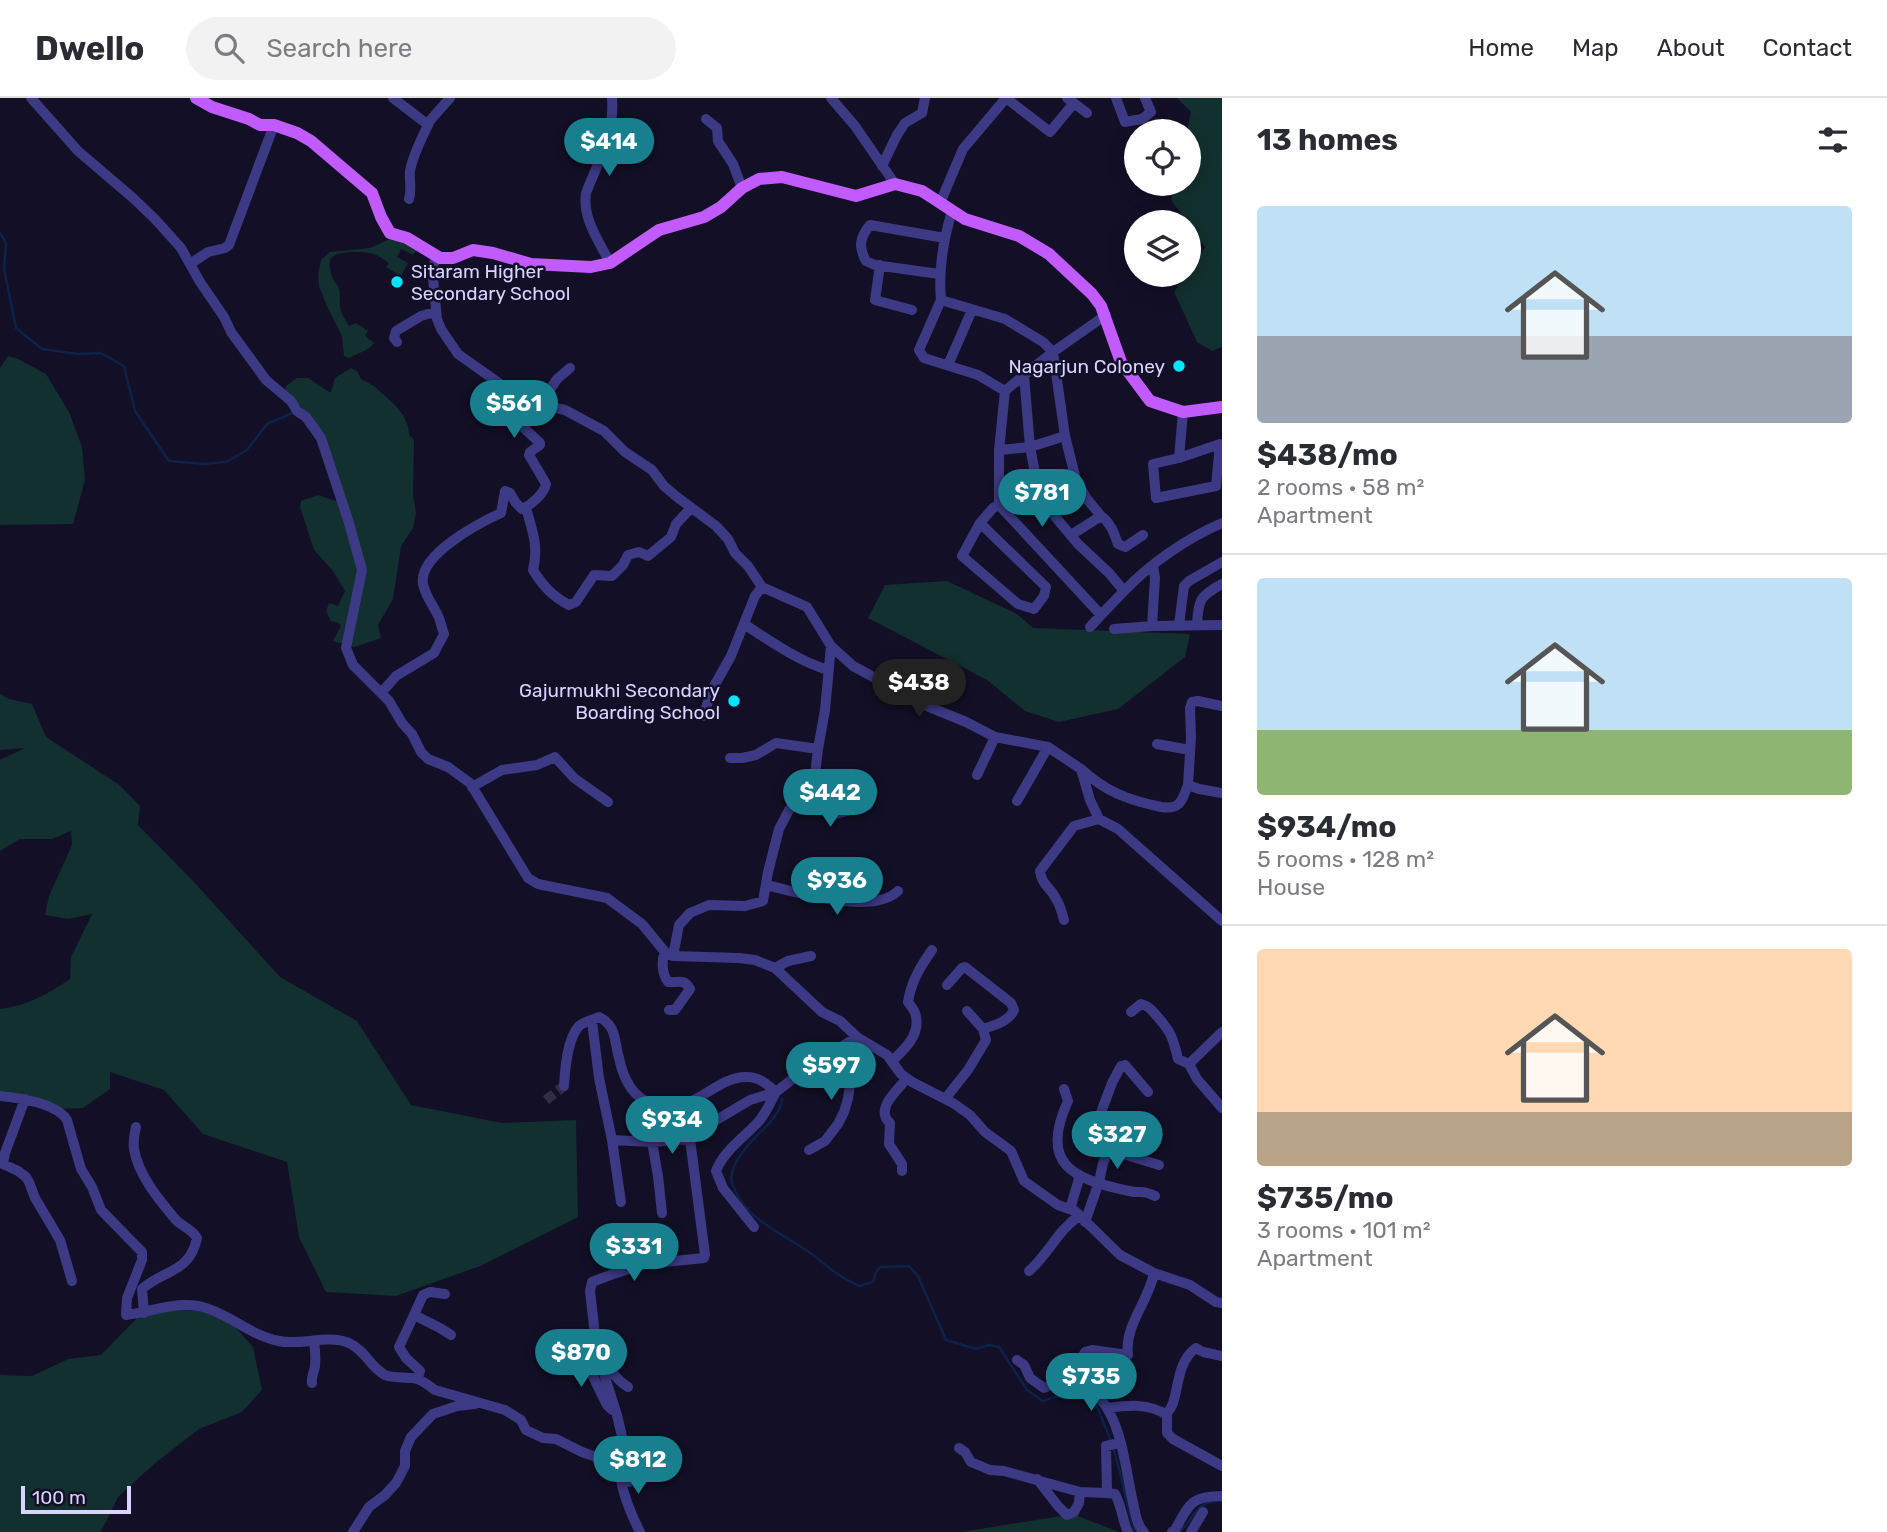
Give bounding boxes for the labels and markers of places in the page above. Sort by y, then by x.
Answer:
pin: $414 [568,118,650,178]
place label: Sitaram Higher Secondary School [411,260,570,305]
marker: Sitaram Higher Secondary School [389,274,405,290]
place label: Nagarjun Coloney [1008,355,1165,378]
marker: Nagarjun Coloney [1171,358,1187,374]
pin: $561 [473,380,555,440]
pin: $781 [1001,470,1083,529]
pin: $438 [878,660,960,719]
place label: Gajurmukhi Secondary Boarding School [519,679,720,724]
marker: Gajurmukhi Secondary Boarding School [726,693,742,709]
pin: $442 [789,770,871,829]
pin: $936 [796,858,878,917]
pin: $597 [790,1042,872,1102]
pin: $934 [631,1096,713,1156]
pin: $327 [1076,1112,1158,1171]
pin: $331 [593,1224,675,1283]
pin: $870 [540,1330,622,1389]
pin: $735 [1050,1354,1132,1413]
pin: $812 [597,1436,679,1496]

